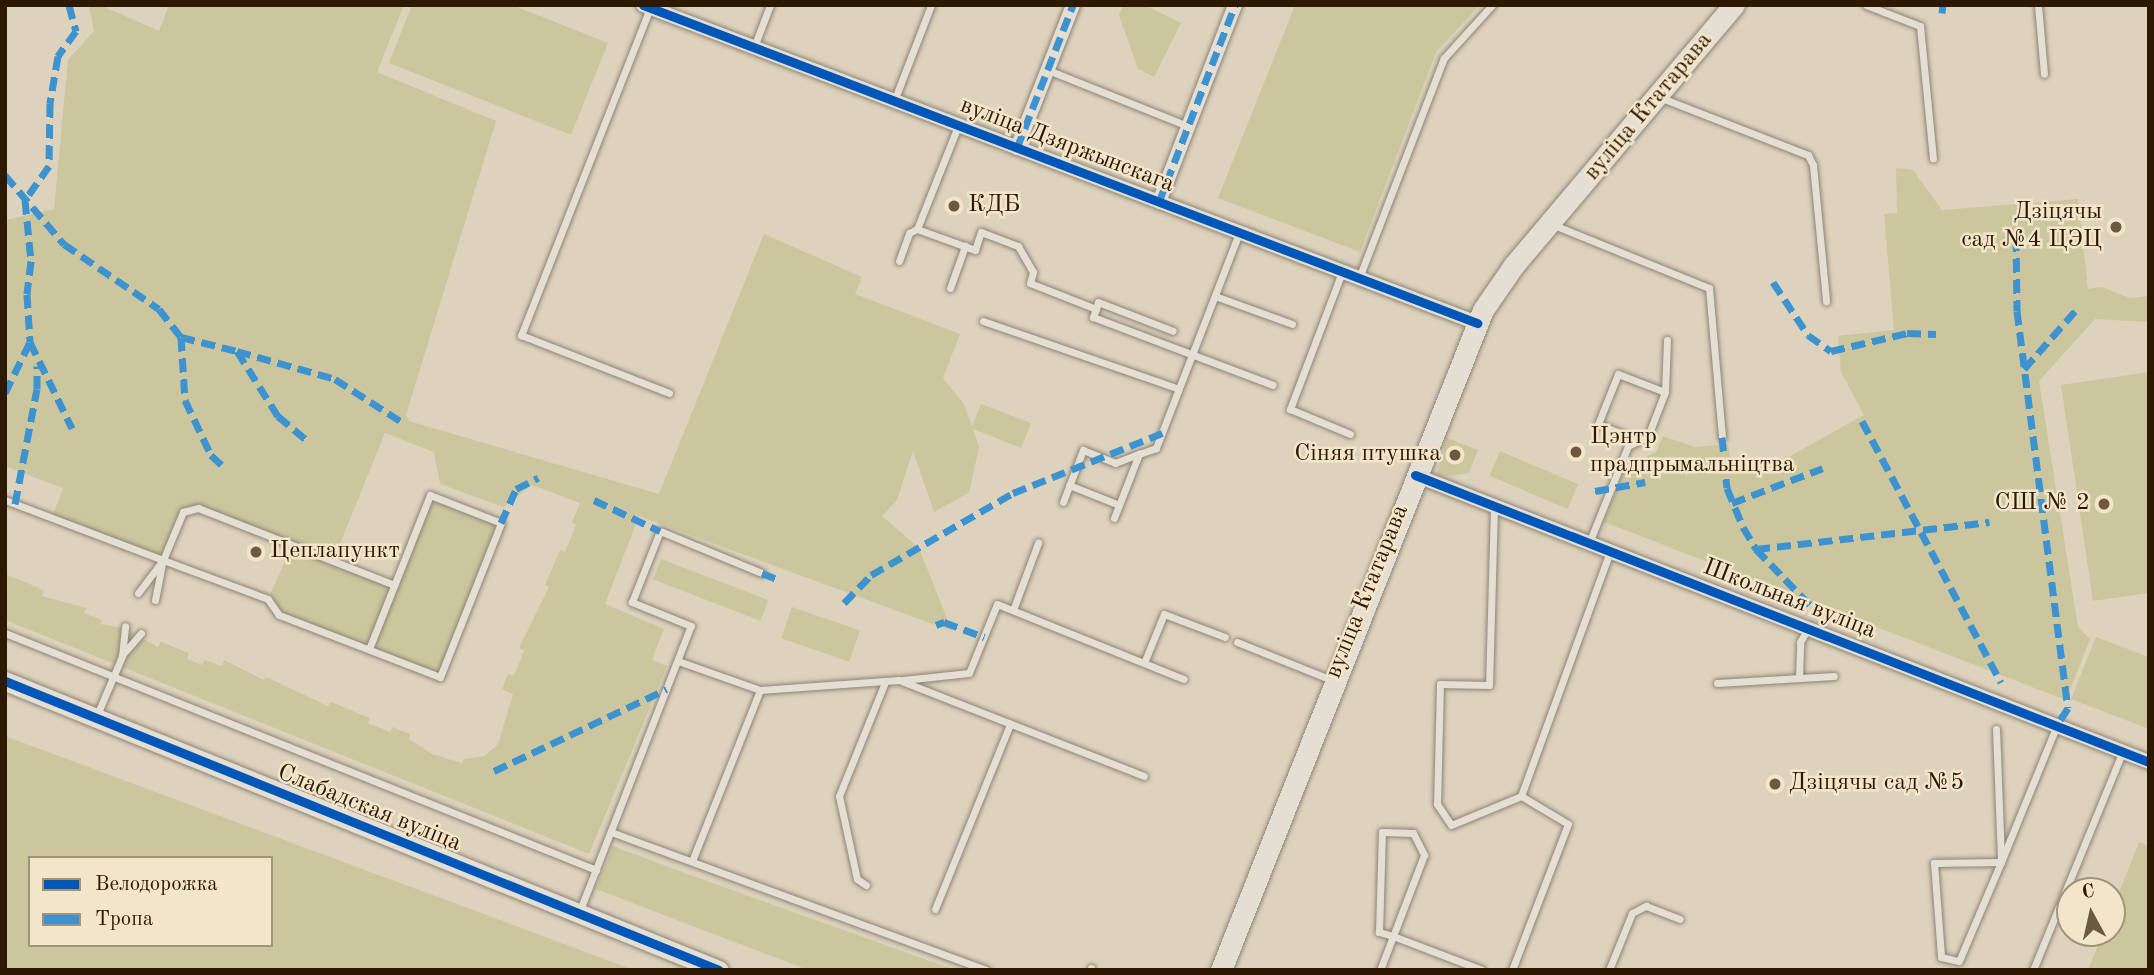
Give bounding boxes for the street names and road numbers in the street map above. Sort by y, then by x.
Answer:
street label: вуліца Ктатарава [1579,27,1719,187]
street label: вуліца Дзяржынскага [956,92,1178,200]
street label: вуліца Ктатарава [1320,501,1416,683]
street label: Школьная вуліца [1698,554,1880,646]
street label: Слабадская вуліца [273,759,465,859]

